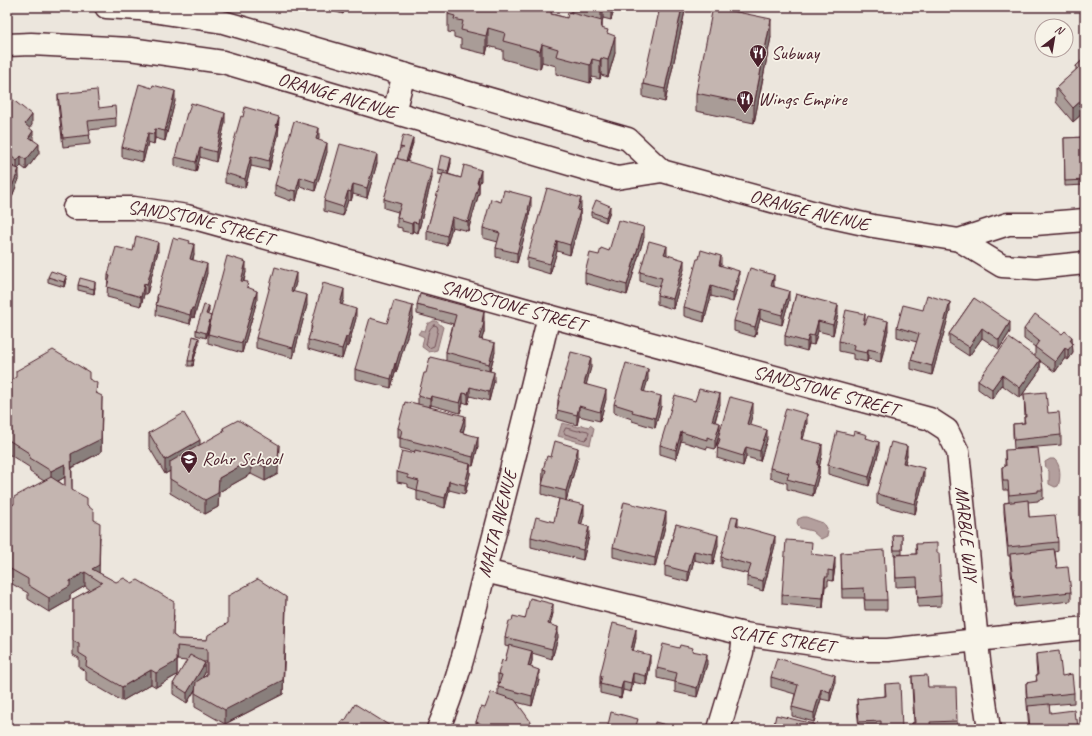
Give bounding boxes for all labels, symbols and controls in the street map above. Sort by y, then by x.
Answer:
north arrow [1034,18,1074,58]
text: N [1053,22,1068,38]
place label: Subway [771,41,820,65]
restaurant icon: Subway [748,43,768,68]
street label: ORANGE AVENUE [275,67,402,125]
place label: Wings Empire [758,87,848,111]
restaurant icon: Wings Empire [735,89,755,114]
street label: ORANGE AVENUE [747,184,874,237]
street label: SANDSTONE STREET [127,196,280,252]
street label: SANDSTONE STREET [438,275,592,338]
street label: SANDSTONE STREET [751,360,905,423]
place label: Rohr School [202,447,285,471]
school or university icon: Rohr School [179,449,199,474]
street label: MALTA AVENUE [472,465,523,580]
street label: MARBLE WAY [950,485,983,585]
street label: SLATE STREET [727,619,840,660]

